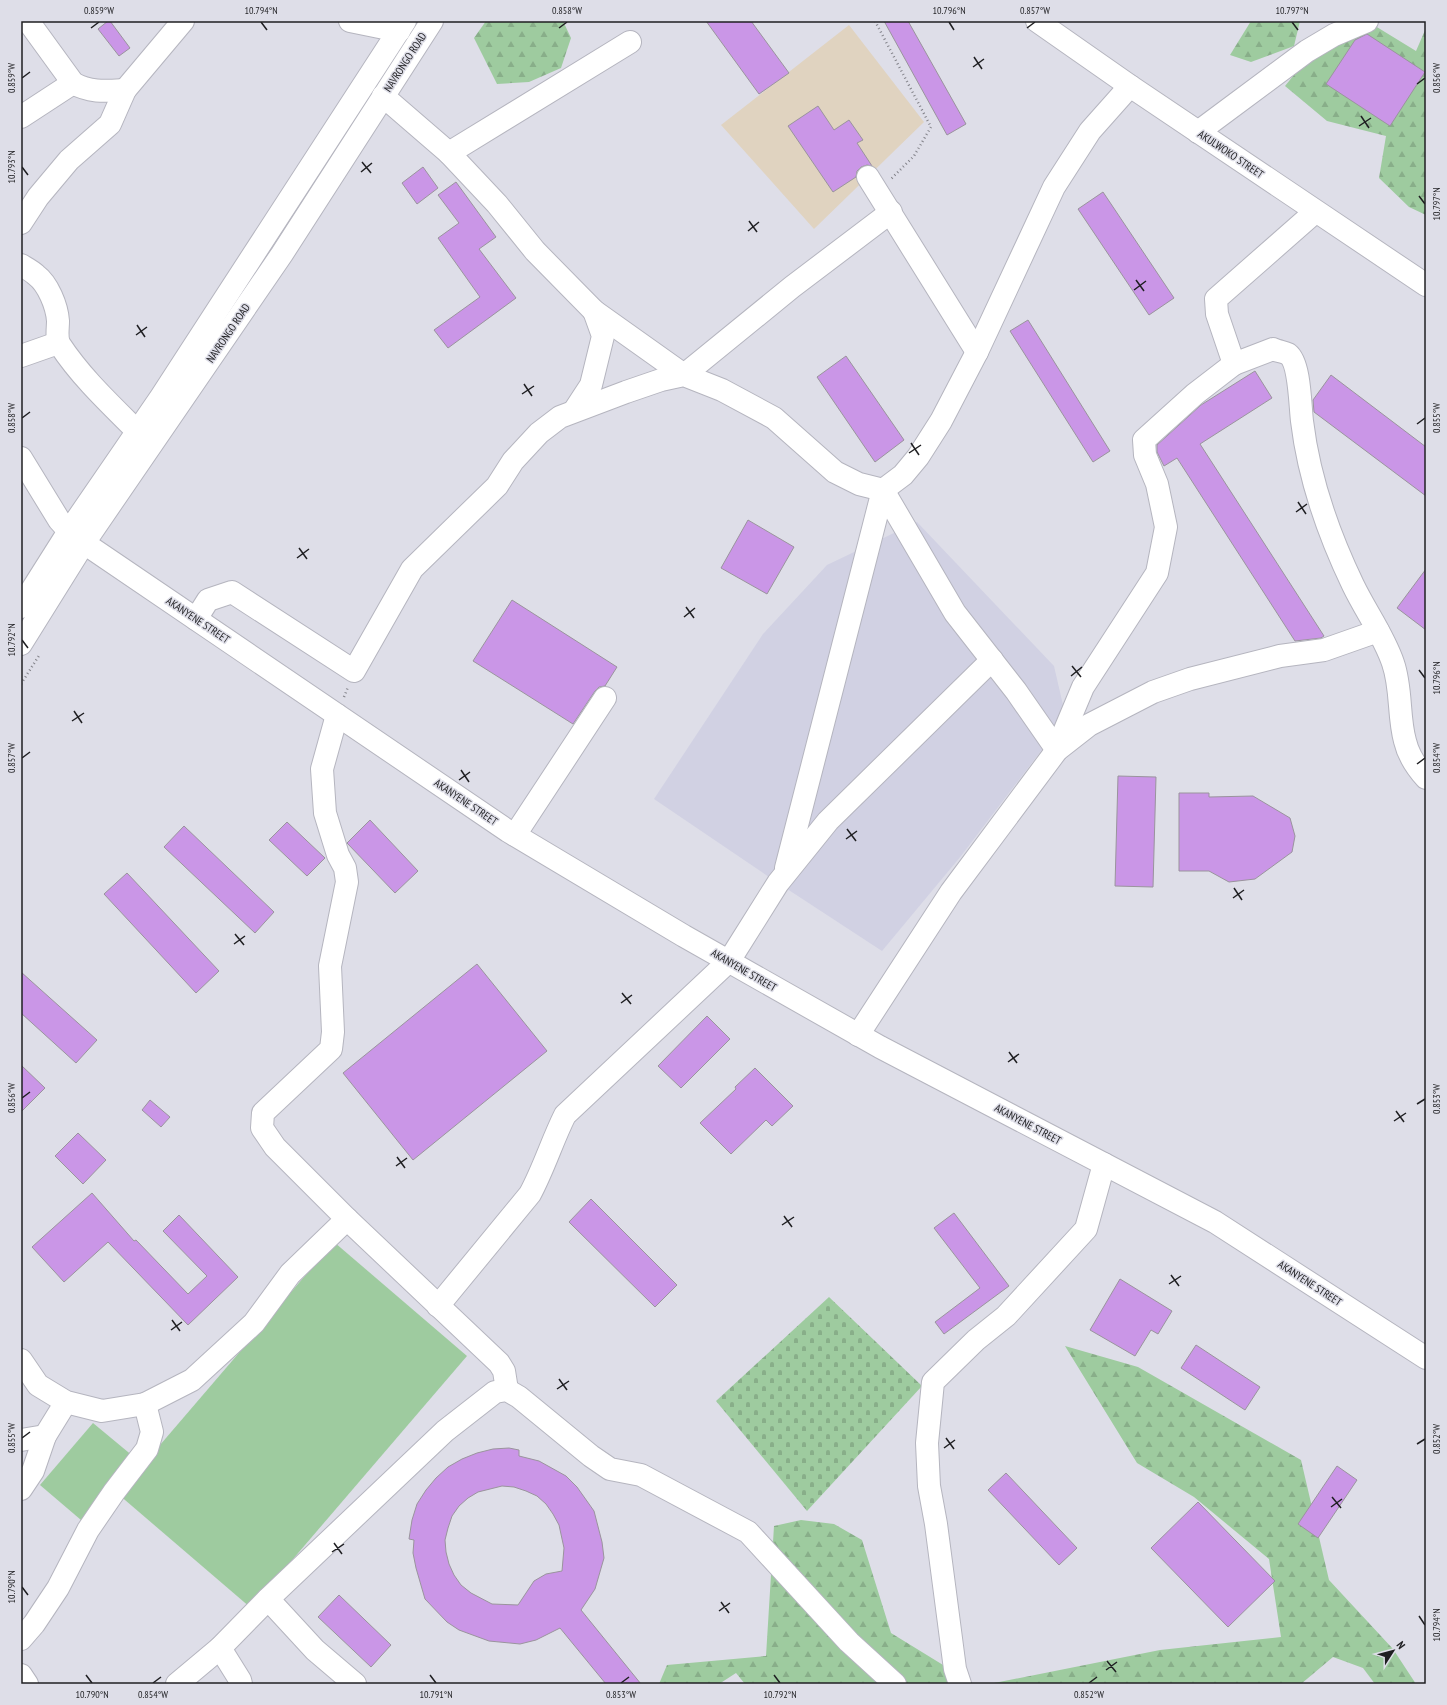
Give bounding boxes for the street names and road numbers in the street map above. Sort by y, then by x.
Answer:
street label: NAVRONGO ROAD [381,29,430,94]
street label: AKULWOKO STREET [1195,127,1267,181]
street label: NAVRONGO ROAD [203,301,253,365]
street label: AKANYENE STREET [164,594,232,646]
street label: AKANYENE STREET [432,776,500,828]
street label: AKANYENE STREET [709,946,779,994]
street label: AKANYENE STREET [992,1101,1064,1147]
street label: AKANYENE STREET [1275,1257,1345,1309]

